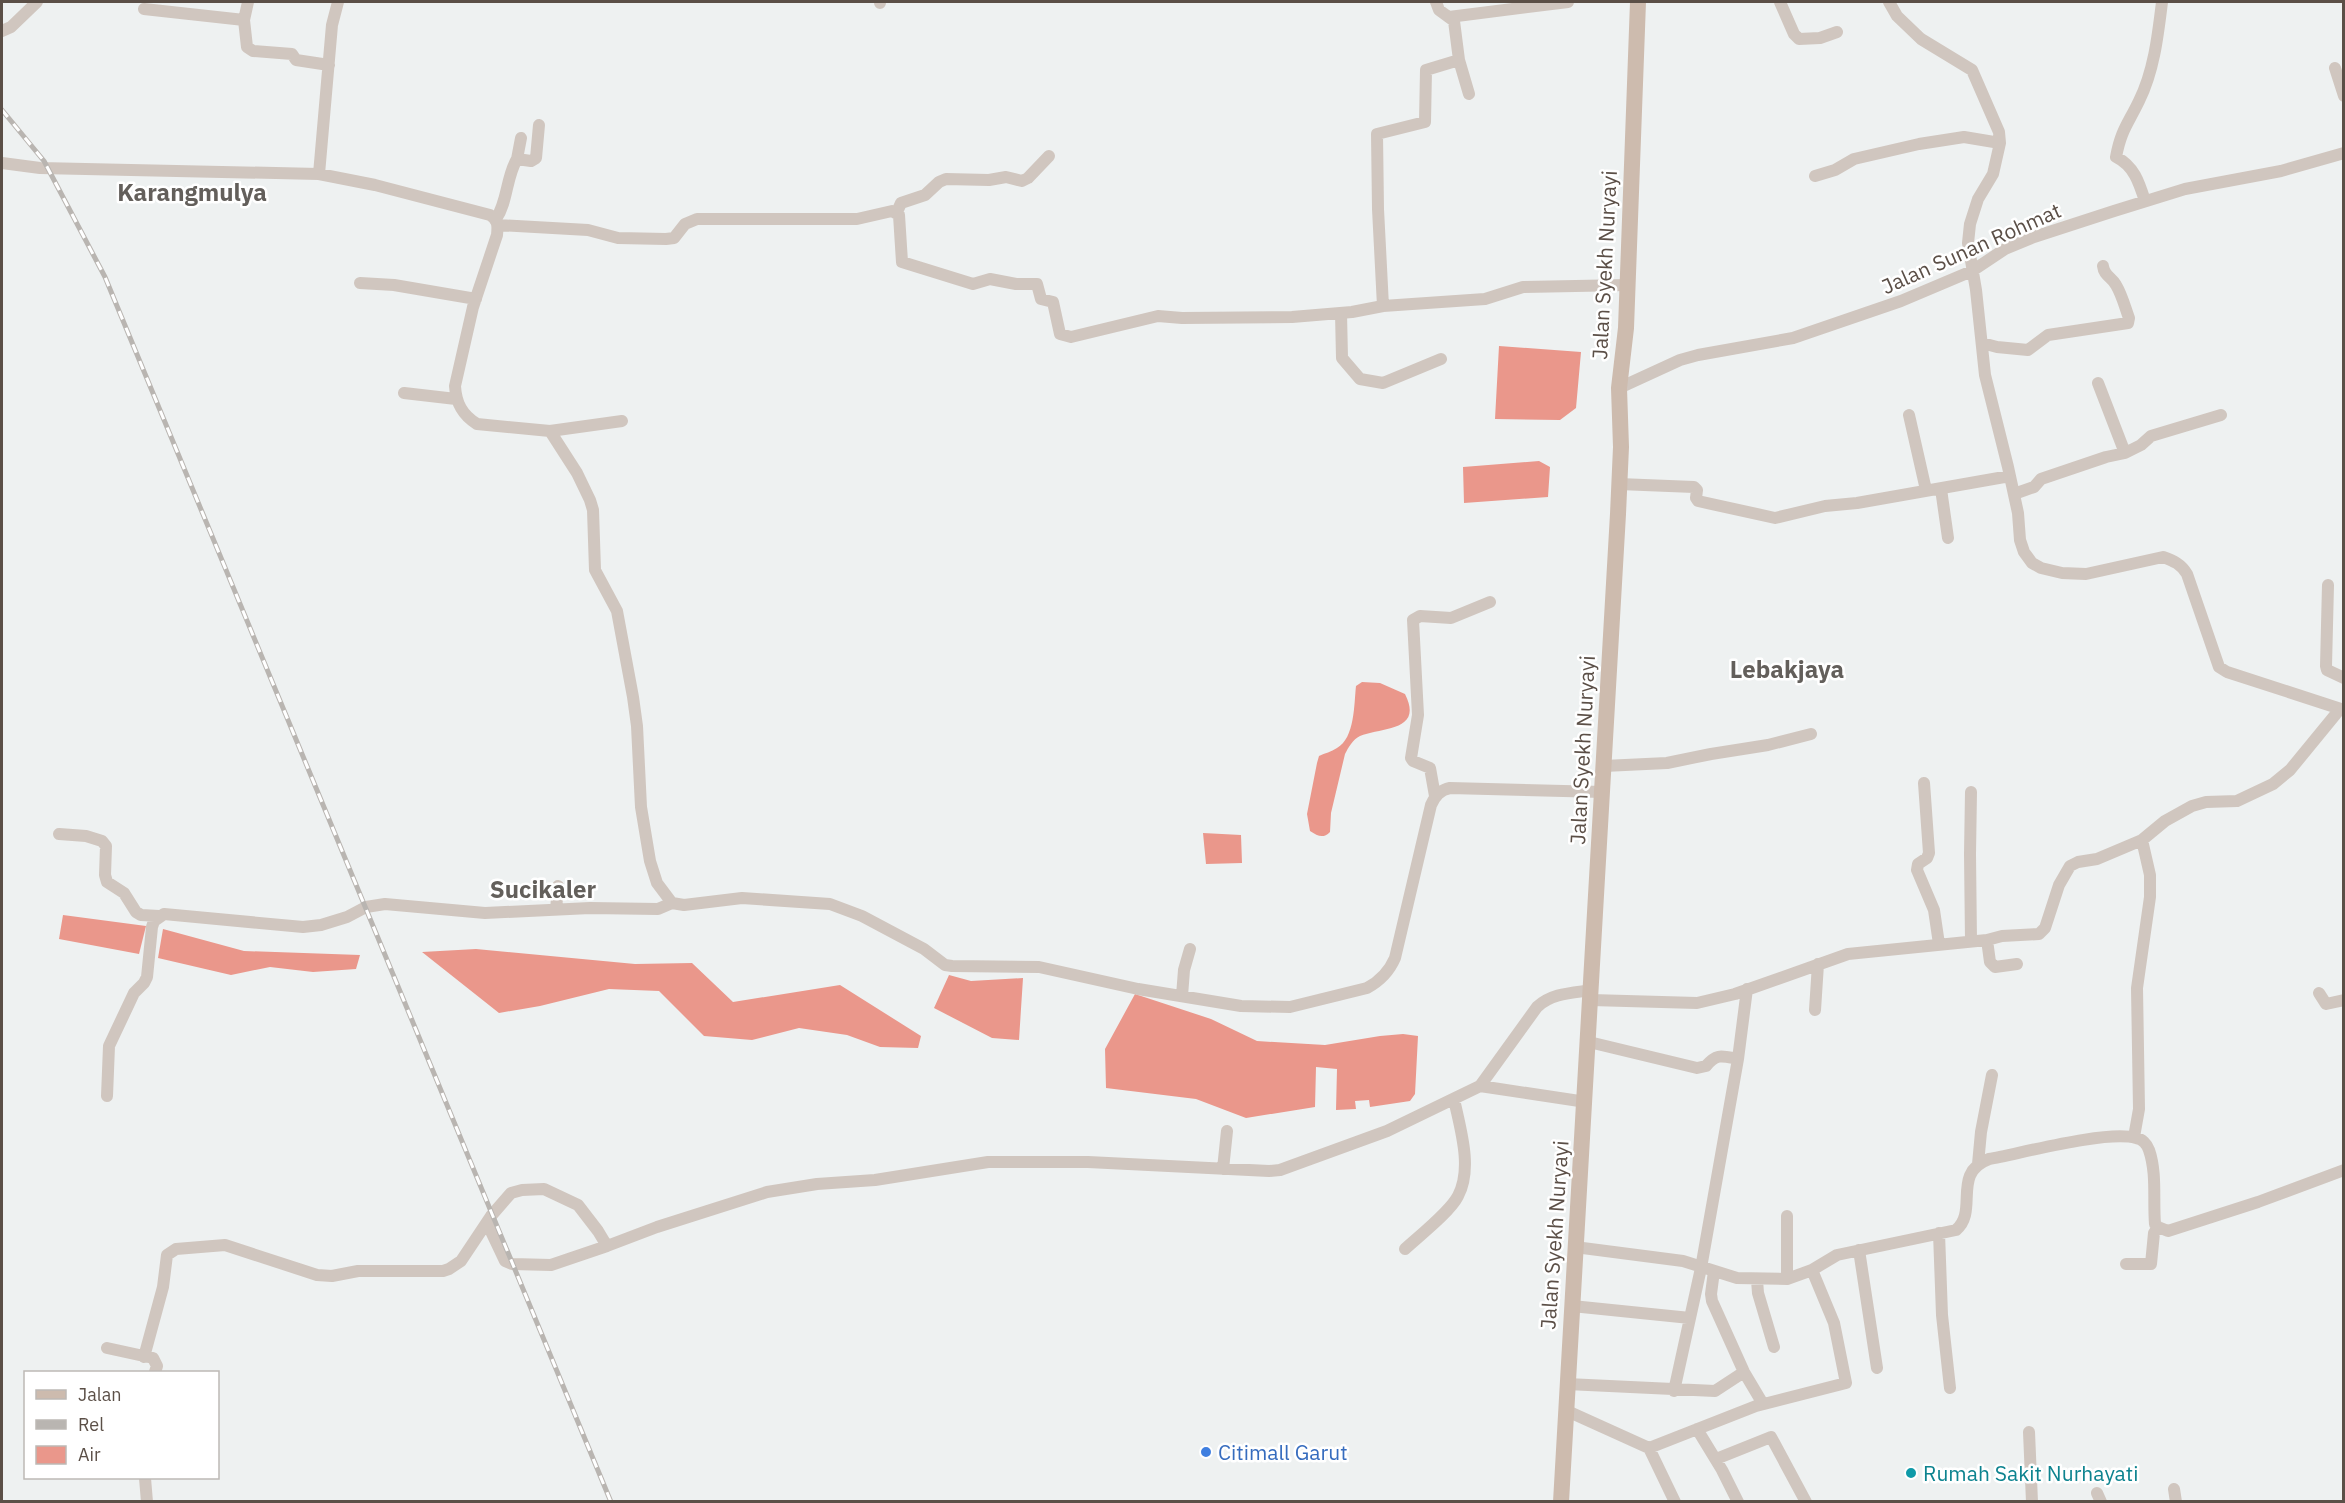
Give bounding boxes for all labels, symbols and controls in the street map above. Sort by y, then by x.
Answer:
street label: Jalan Syekh Nuryayi [1585,170,1623,360]
district label: Karangmulya [117,176,267,208]
street label: Jalan Sunan Rohmat [1877,196,2065,300]
district label: Lebakjaya [1730,653,1844,685]
street label: Jalan Syekh Nuryayi [1563,655,1601,845]
district label: Sucikaler [490,873,597,905]
street label: Jalan Syekh Nuryayi [1533,1139,1575,1331]
legend [24,1371,219,1479]
text: Jalan [78,1383,122,1406]
text: Rel [78,1413,104,1436]
place label: Citimall Garut [1218,1438,1348,1466]
text: Air [78,1443,101,1466]
marker: Citimall Garut [1199,1445,1213,1459]
place label: Rumah Sakit Nurhayati [1923,1459,2138,1487]
marker: Rumah Sakit Nurhayati [1904,1466,1918,1480]

